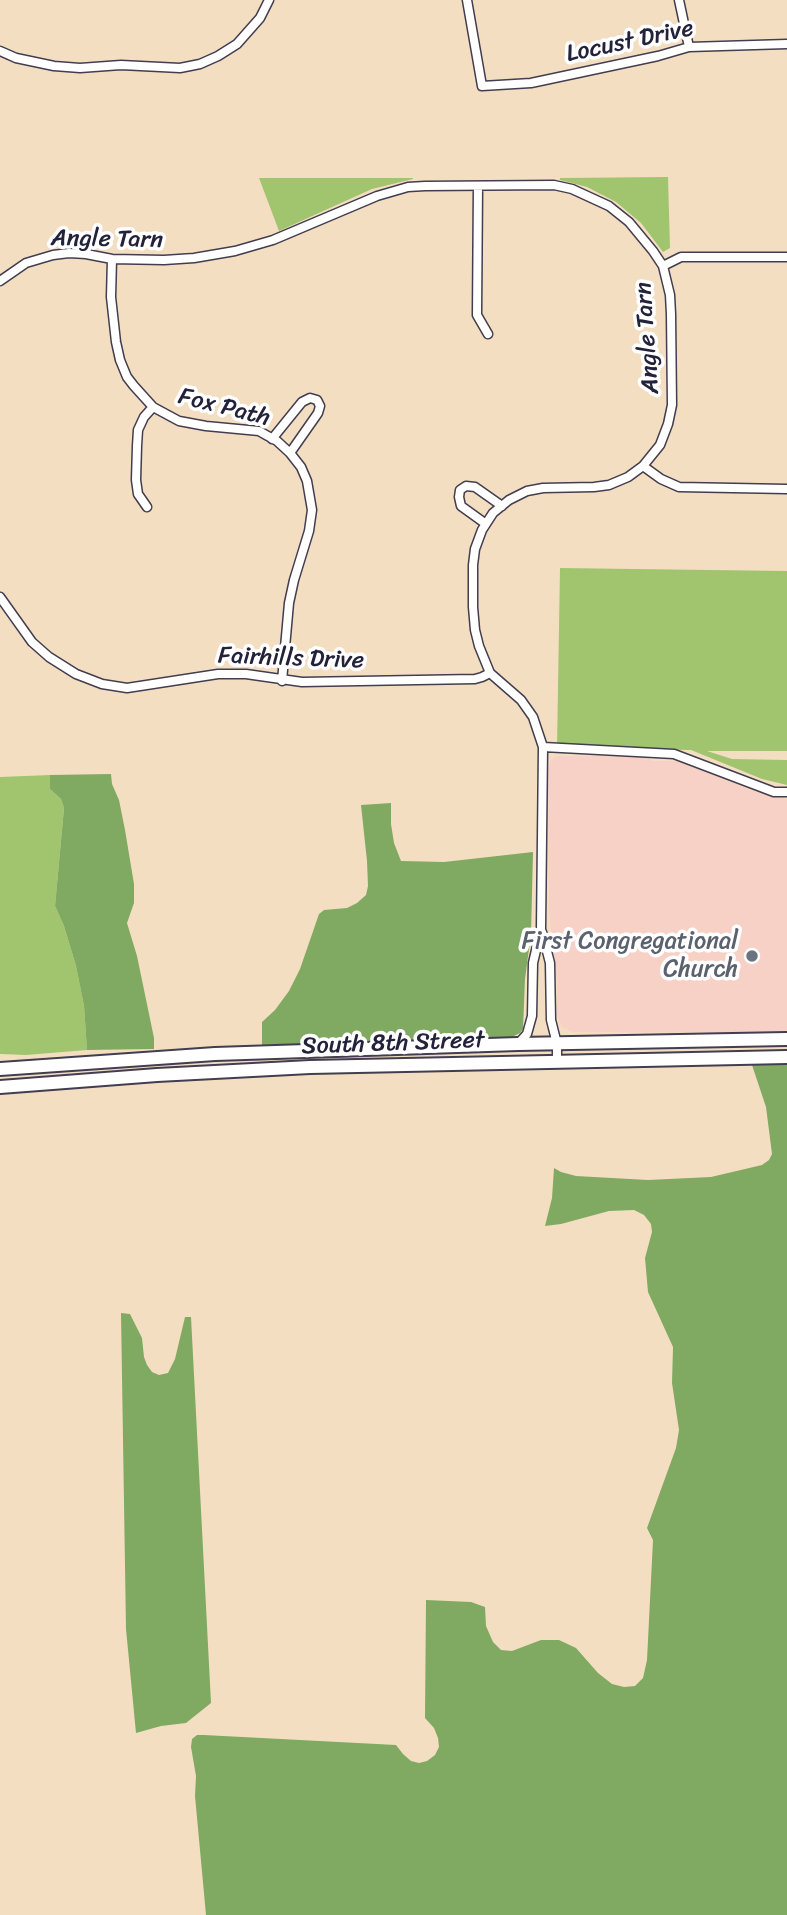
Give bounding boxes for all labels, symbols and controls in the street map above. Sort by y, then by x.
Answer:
street label: Locust Drive [564,14,696,70]
street label: Angle Tarn [51,225,163,255]
street label: Angle Tarn [630,281,666,395]
street label: Fox Path [175,383,273,433]
street label: Fairhills Drive [218,642,364,676]
place label: First Congregational Church [522,928,738,984]
marker: First Congregational Church [744,948,760,964]
street label: South 8th Street [301,1026,485,1062]

